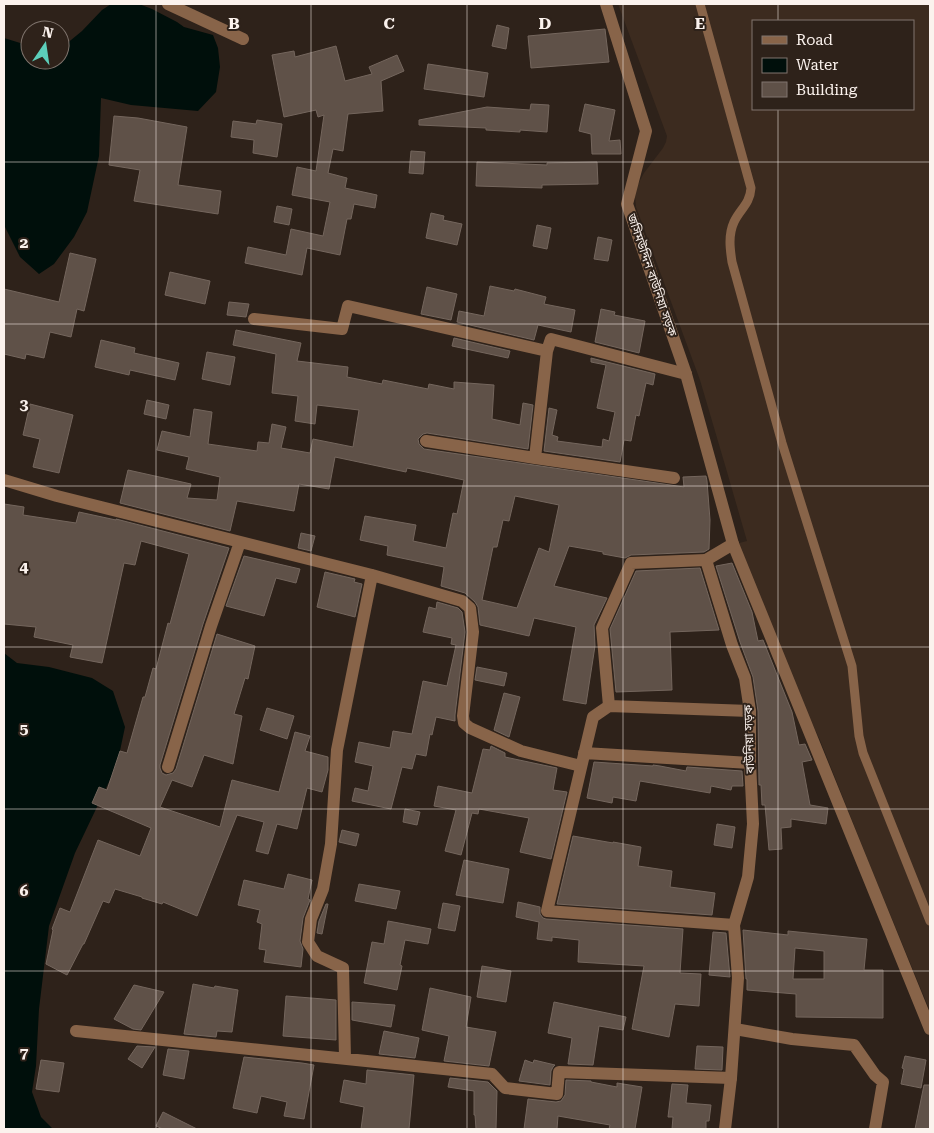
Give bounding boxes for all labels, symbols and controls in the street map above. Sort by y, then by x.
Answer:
text: B [228,14,240,33]
text: C [383,14,395,33]
text: D [539,14,552,33]
text: E [695,14,705,33]
north arrow [20,20,70,70]
legend [752,20,914,110]
text: N [41,23,55,41]
text: Road [796,31,833,49]
text: Water [796,56,838,74]
text: Building [796,81,858,99]
street label: জসিমউদ্দিন বাউনিয়া সড়ক [624,211,681,338]
text: 2 [20,233,29,252]
text: 3 [20,395,29,414]
text: 4 [20,557,29,576]
street label: বাউনিয়া সড়ক [740,704,757,775]
text: 5 [20,719,29,738]
text: 6 [20,881,29,900]
text: 7 [20,1043,29,1062]

